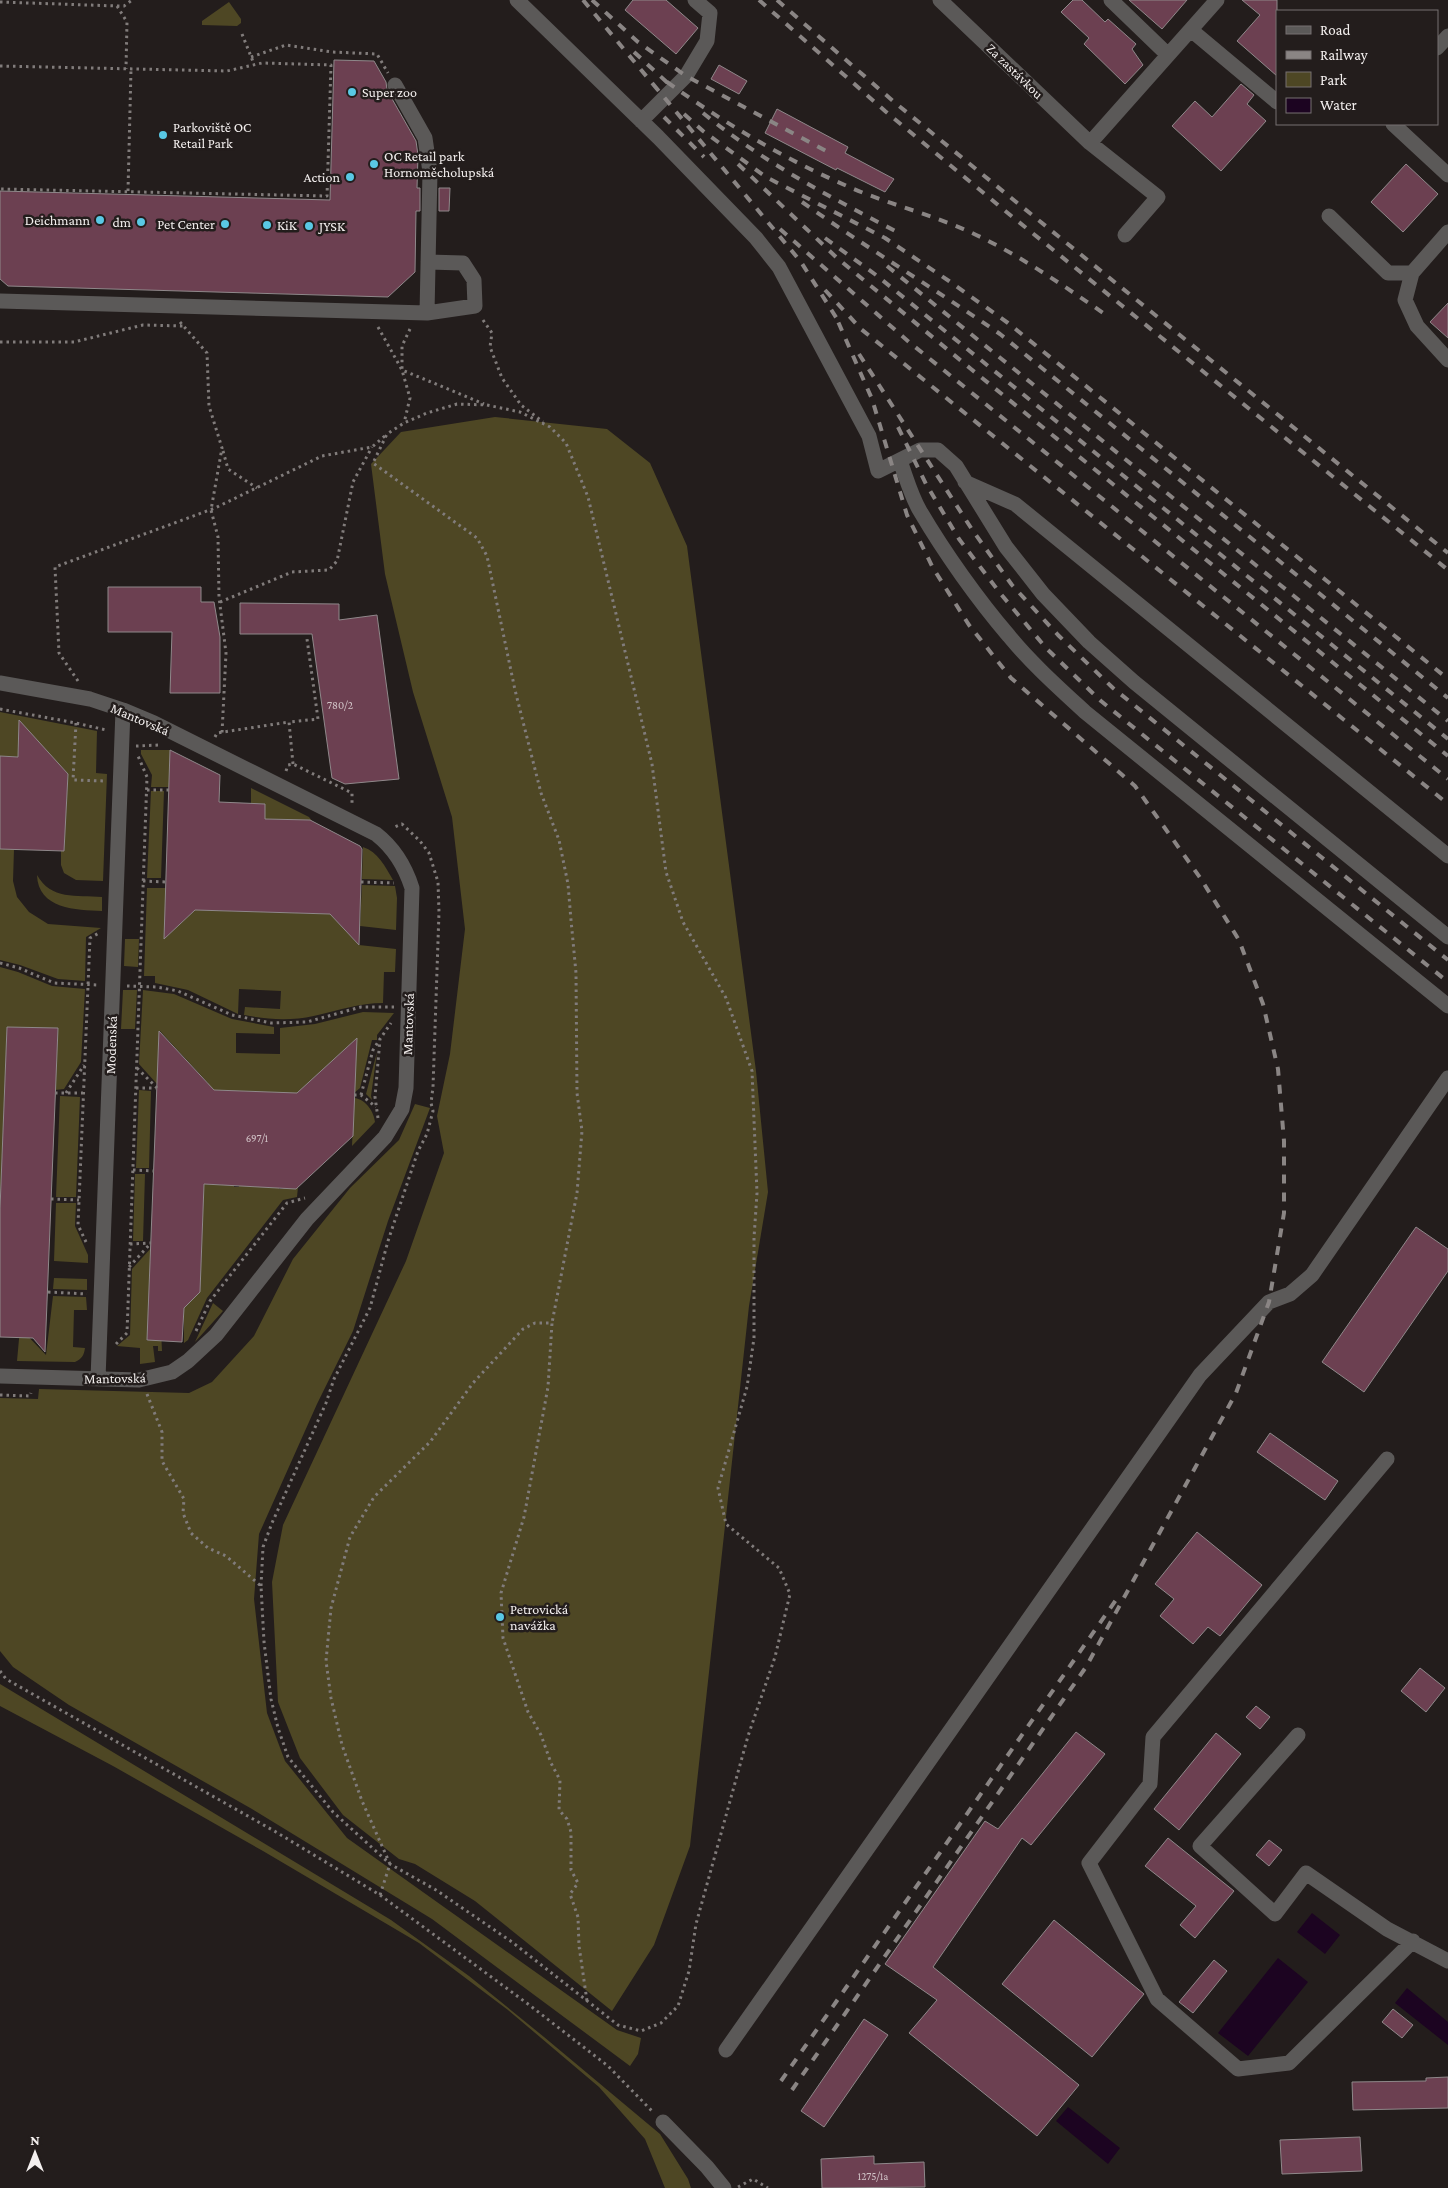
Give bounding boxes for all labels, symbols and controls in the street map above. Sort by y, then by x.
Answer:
legend [1276,10,1438,125]
text: Road [1320,22,1351,38]
street label: Za zastávkou [983,40,1047,102]
text: Railway [1320,47,1368,64]
text: Park [1320,72,1347,88]
place label: Super zoo [362,84,417,100]
marker: Super zoo [346,86,358,98]
text: Water [1320,97,1357,113]
place label: Parkoviště OC Retail Park [173,119,251,151]
marker: Parkoviště OC Retail Park [157,129,169,141]
place label: OC Retail park Hornoměcholupská [384,148,495,180]
marker: OC Retail park Hornoměcholupská [368,158,380,170]
place label: Action [303,169,340,185]
marker: Action [344,171,356,183]
place label: Deichmann [25,212,90,228]
marker: Deichmann [94,214,106,226]
place label: dm [112,214,131,230]
marker: dm [135,216,147,228]
place label: Pet Center [157,216,215,232]
place label: KiK [277,217,298,233]
marker: Pet Center [219,218,231,230]
place label: JYSK [317,218,346,234]
marker: KiK [261,219,273,231]
marker: JYSK [303,220,315,232]
house number: 780/2 [327,699,353,711]
street label: Mantovská [108,700,172,739]
street label: Mantovská [399,992,417,1055]
street label: Modenská [102,1015,120,1074]
house number: 697/1 [246,1132,269,1144]
street label: Mantovská [84,1369,147,1387]
place label: Petrovická navážka [510,1601,569,1633]
marker: Petrovická navážka [494,1611,506,1623]
north arrow [10,2128,60,2178]
text: N [30,2132,40,2148]
house number: 1275/1a [858,2170,888,2182]

